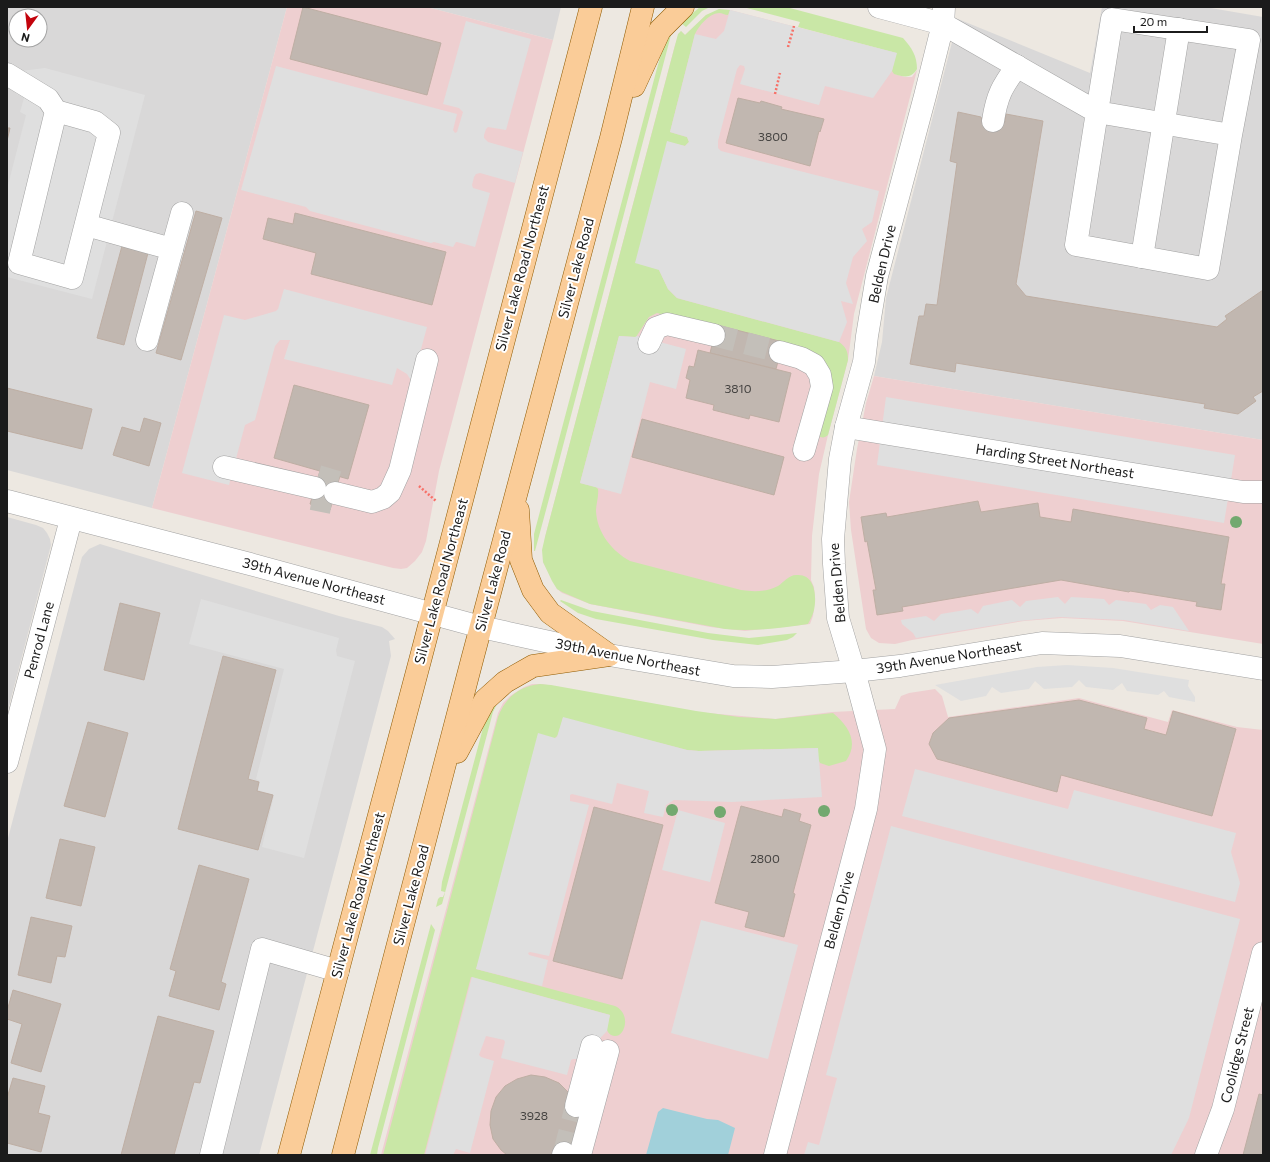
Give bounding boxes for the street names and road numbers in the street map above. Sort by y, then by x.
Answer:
street label: Silver Lake Road Northeast [491,183,552,353]
street label: Silver Lake Road [554,216,597,320]
street label: Belden Drive [864,223,899,305]
street label: Harding Street Northeast [975,440,1136,481]
street label: Silver Lake Road Northeast [410,496,471,666]
street label: Silver Lake Road [471,529,514,633]
street label: Belden Drive [825,542,848,624]
street label: 39th Avenue Northeast [241,553,388,608]
street label: Penrod Lane [20,599,57,680]
street label: 39th Avenue Northeast [554,634,702,679]
street label: 39th Avenue Northeast [875,637,1023,676]
street label: Silver Lake Road Northeast [327,810,388,980]
street label: Silver Lake Road [389,843,432,947]
street label: Belden Drive [820,869,857,951]
street label: Coolidge Street [1216,1005,1257,1105]

